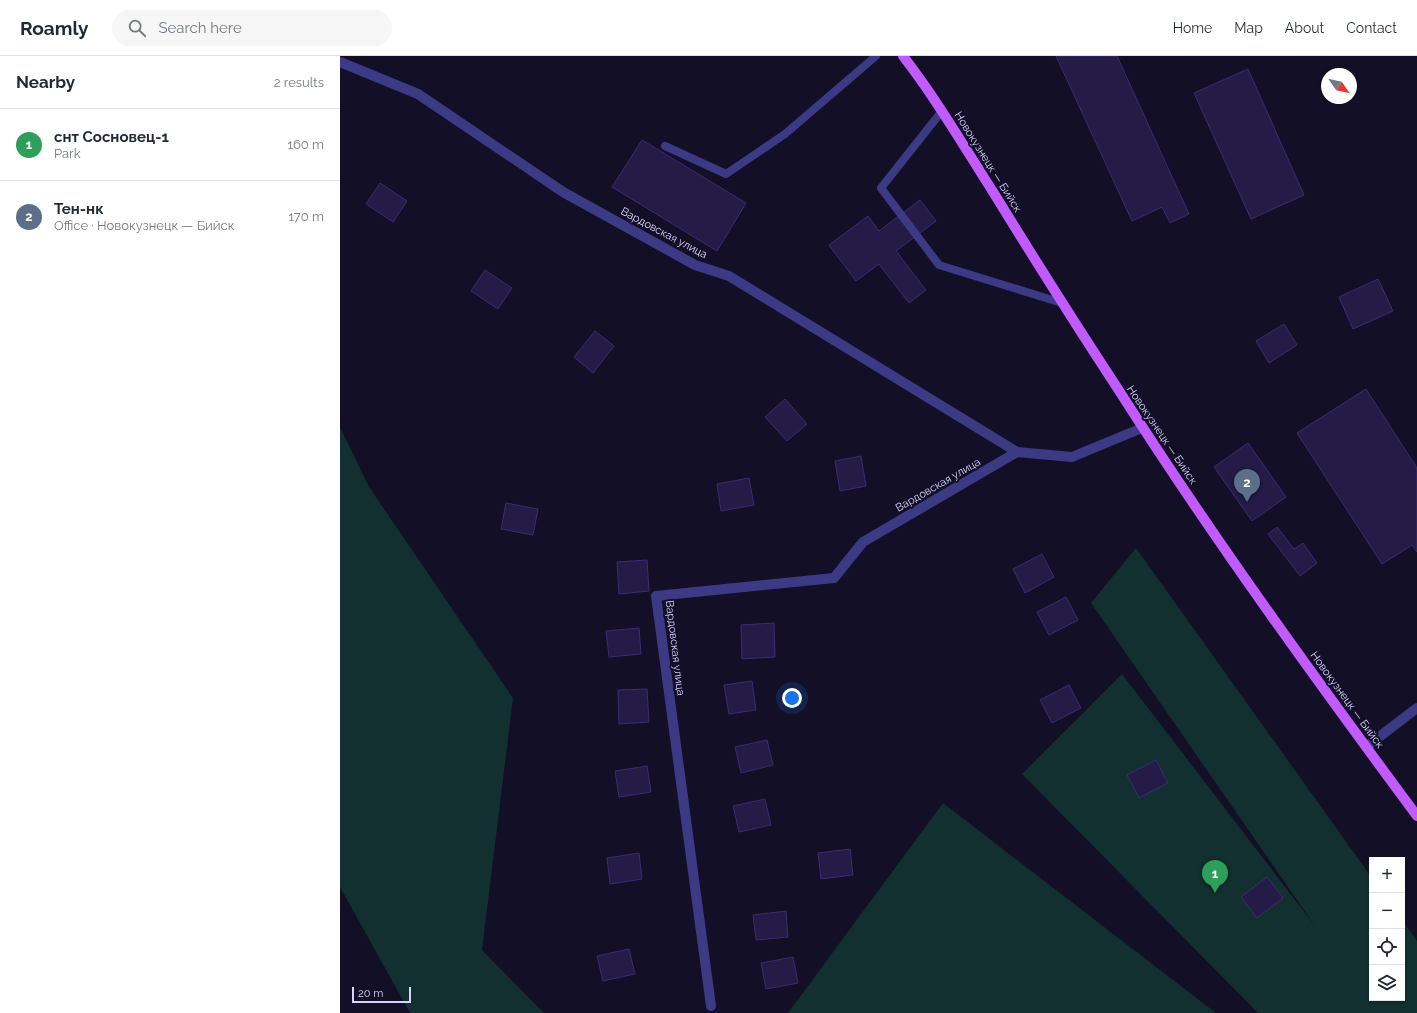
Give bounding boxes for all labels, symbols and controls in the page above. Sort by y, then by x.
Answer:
search box [112,10,392,46]
text: Roamly [20,17,88,39]
icon: search [126,17,148,39]
text: Search here [158,19,242,37]
text: Home [1173,20,1212,36]
text: Map [1234,20,1263,36]
text: About [1285,20,1324,36]
text: Contact [1346,20,1397,36]
north arrow [1321,68,1357,104]
text: Nearby [16,72,75,92]
text: 2 results [274,75,324,90]
street label: Новокузнецк — Бийск [952,109,1024,215]
text: снт Сосновец-1 [54,128,169,146]
text: 1 [26,137,32,152]
text: 160 m [287,137,324,152]
text: Park [54,146,81,161]
text: Тен-нк [54,200,104,218]
street label: Вардовская улица [619,205,709,261]
text: 2 [25,209,33,224]
text: 170 m [288,209,324,224]
text: Office · Новокузнецк — Бийск [54,218,234,233]
street label: Новокузнецк — Бийск [1124,383,1200,487]
street label: Вардовская улица [893,455,983,515]
pin: 2 [1234,469,1260,502]
street label: Вардовская улица [663,600,687,696]
street label: Новокузнецк — Бийск [1308,649,1387,751]
your location [782,688,802,708]
map controls [1369,857,1405,1001]
button: + [1369,857,1405,893]
pin: 1 [1202,860,1228,893]
button: − [1369,893,1405,929]
button: locate [1369,929,1405,965]
button: layers [1369,965,1405,1001]
scale bar [352,985,411,1004]
text: 20 m [358,987,383,1000]

